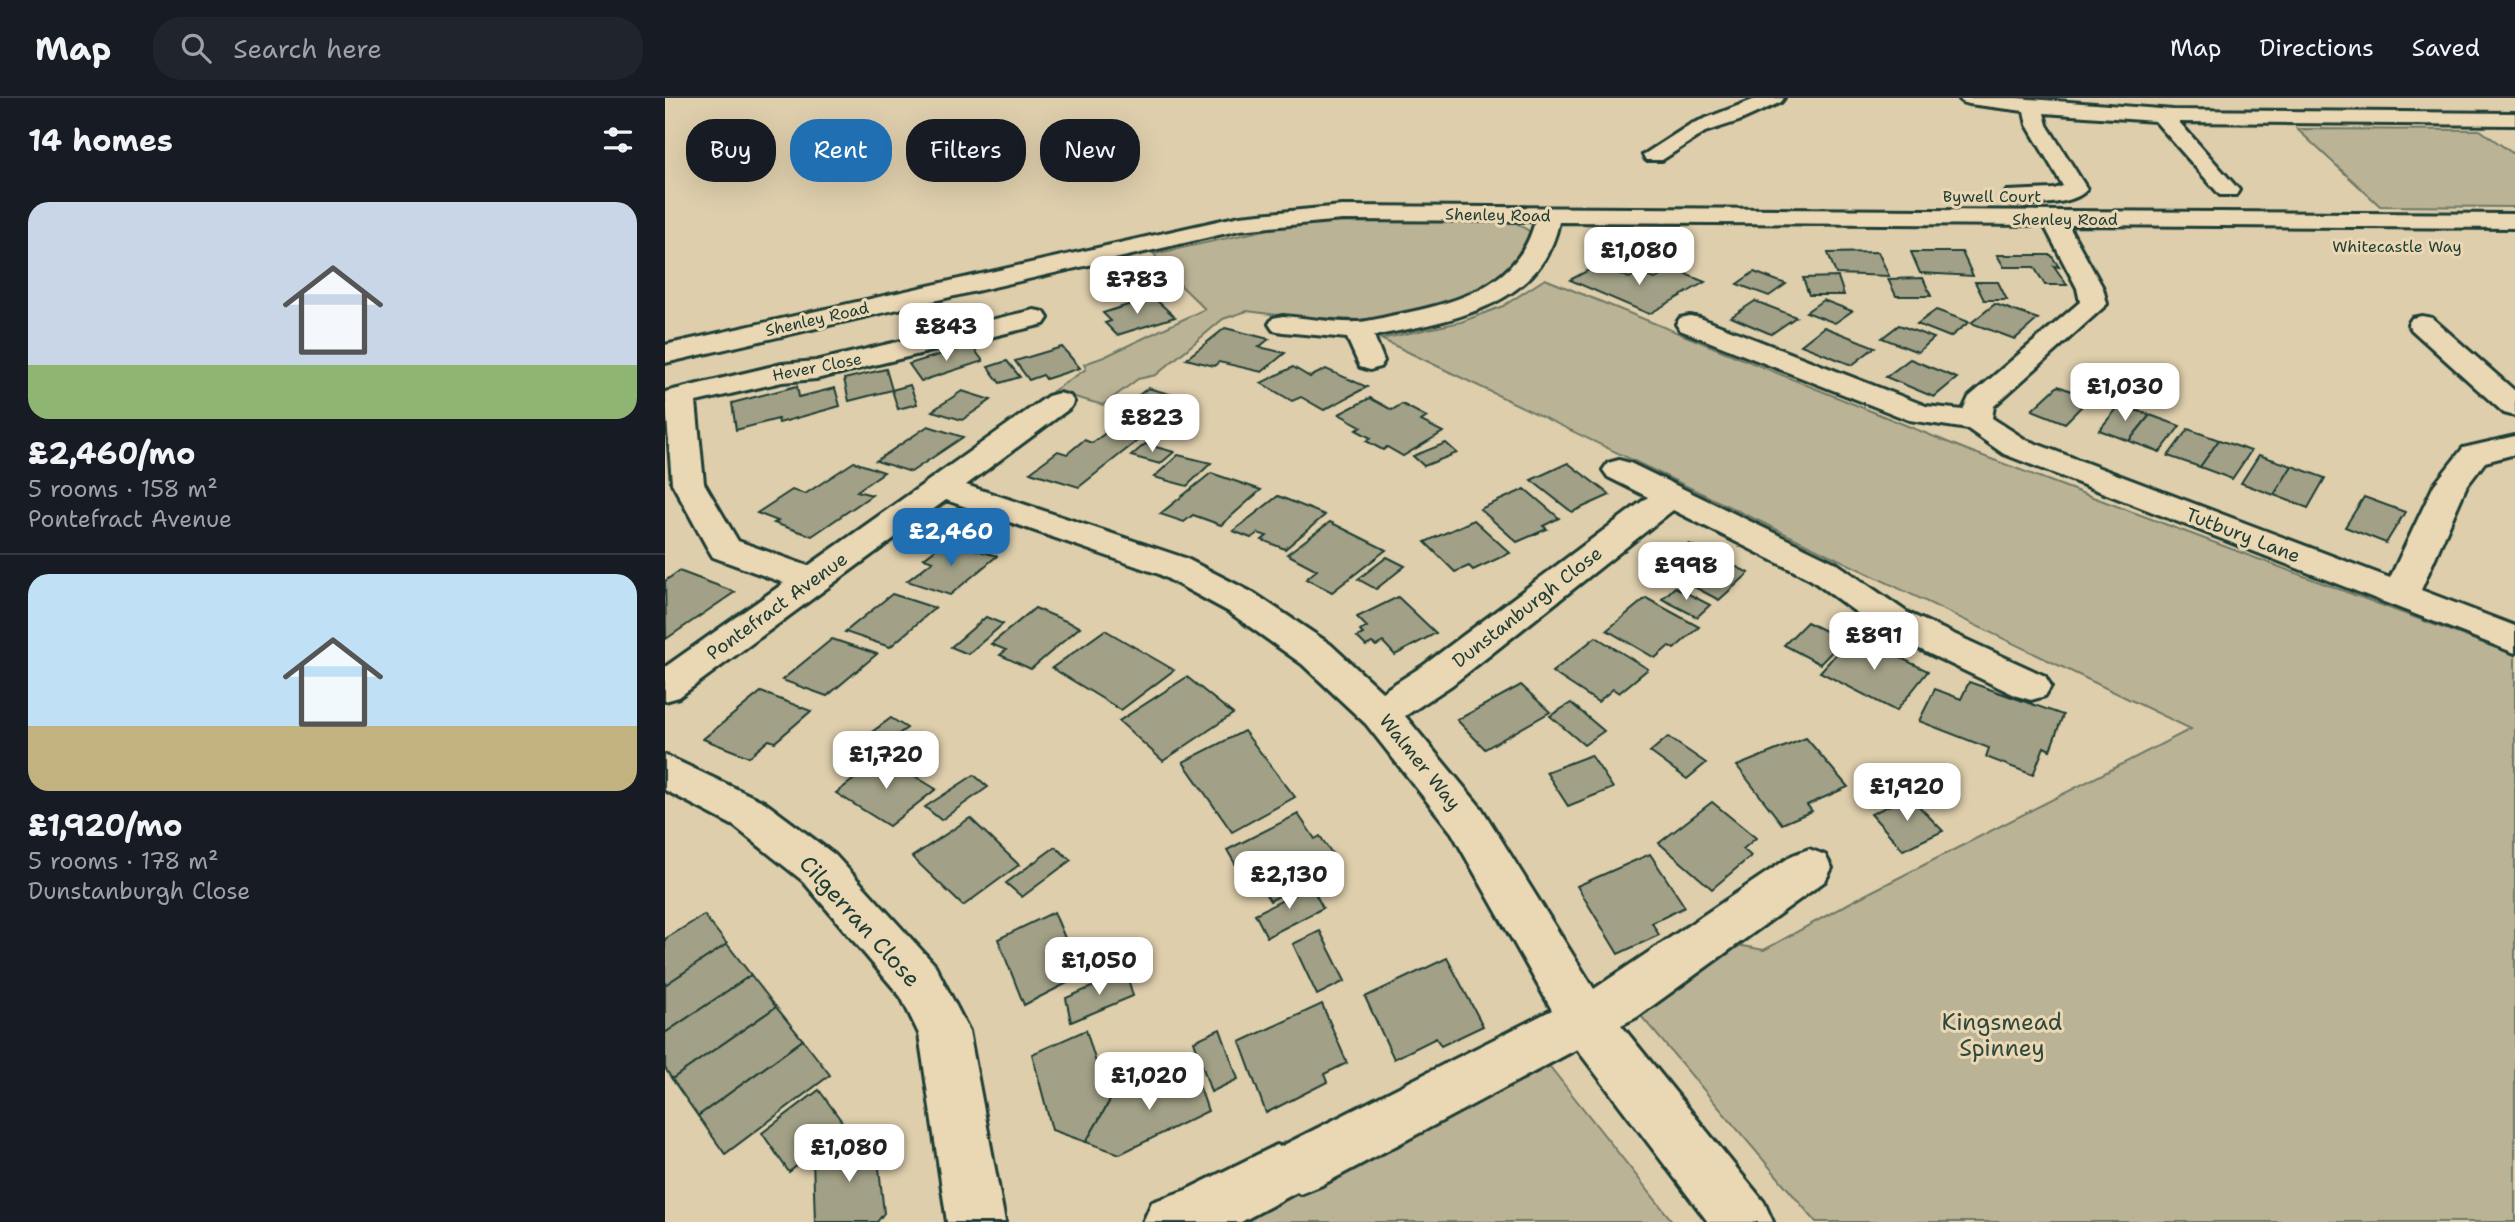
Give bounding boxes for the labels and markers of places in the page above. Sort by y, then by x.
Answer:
pin: £1,080 [1582,228,1696,287]
pin: £783 [1096,256,1178,316]
pin: £843 [905,303,987,363]
pin: £1,030 [2068,364,2182,423]
pin: £823 [1111,394,1193,454]
pin: £2,460 [894,508,1008,568]
pin: £998 [1645,542,1727,602]
pin: £891 [1833,612,1915,672]
pin: £1,720 [829,732,943,791]
pin: £1,920 [1850,764,1964,823]
pin: £2,130 [1232,852,1346,911]
pin: £1,050 [1042,937,1156,997]
pin: £1,020 [1092,1052,1206,1112]
pin: £1,080 [792,1124,906,1184]

